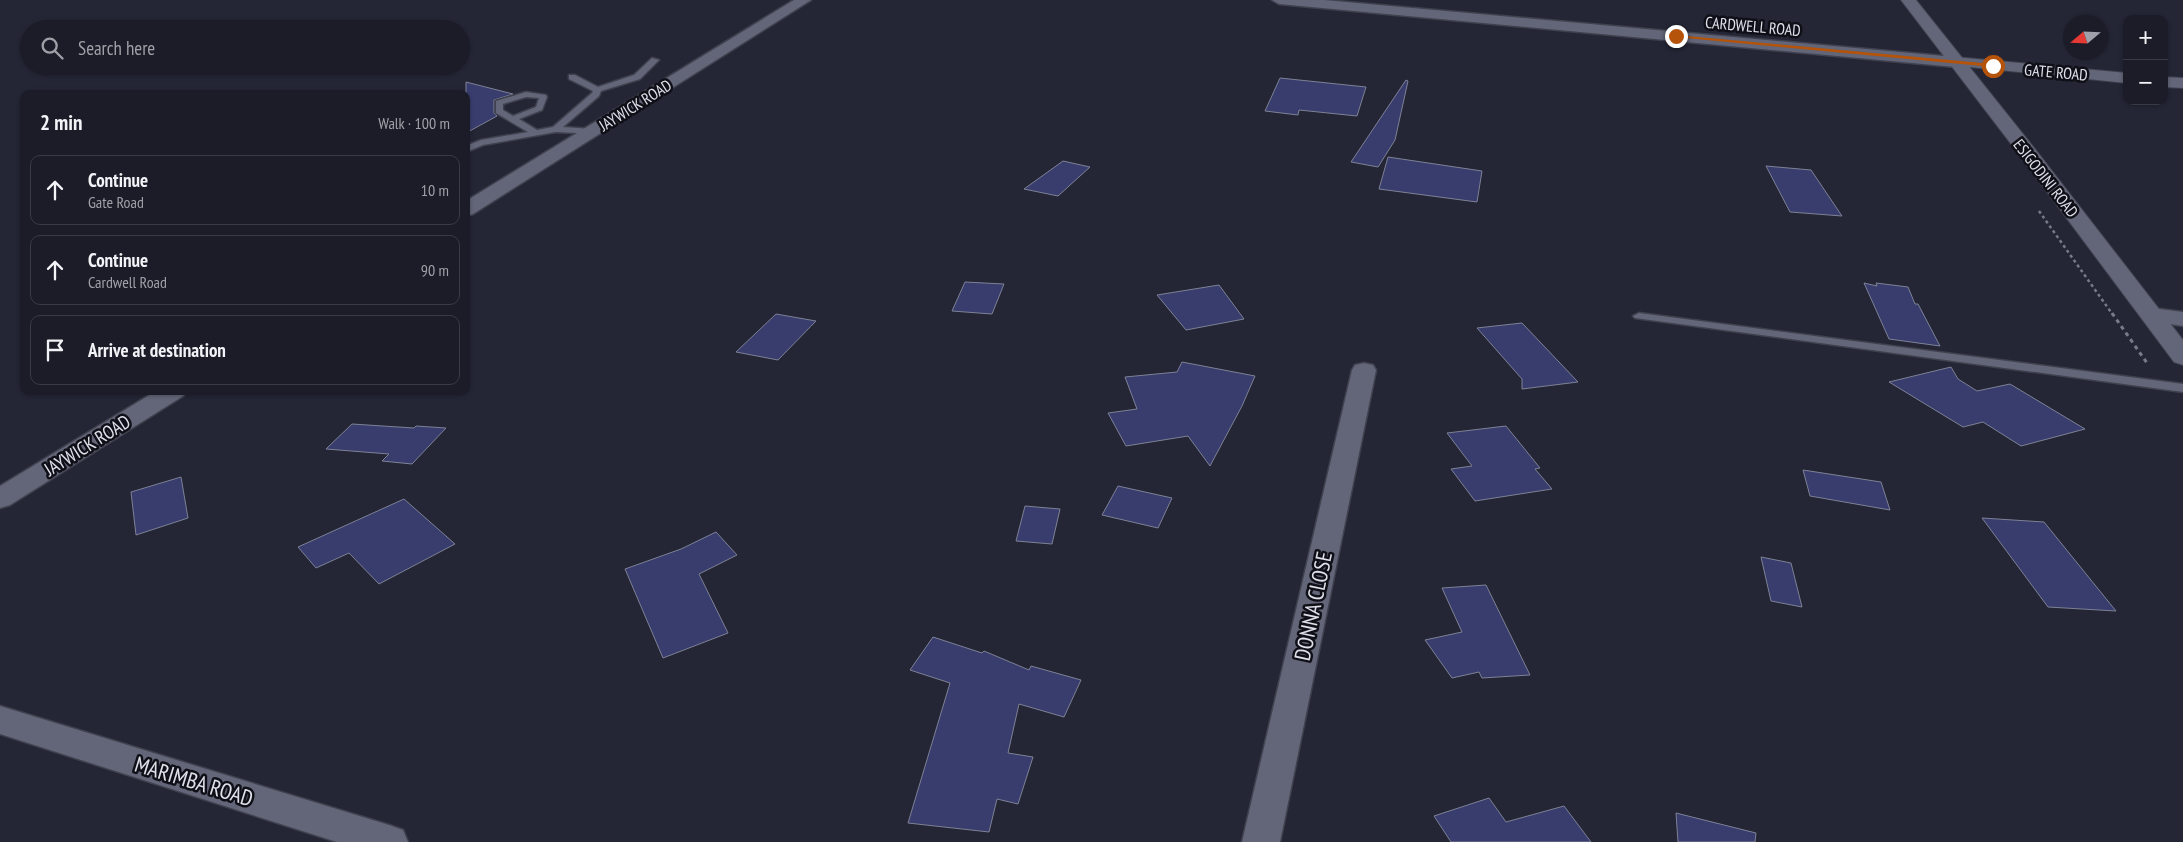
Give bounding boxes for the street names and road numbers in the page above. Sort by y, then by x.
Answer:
street label: CARDWELL ROAD [1704,12,1802,40]
street label: GATE ROAD [2023,59,2089,85]
street label: JAYWICK ROAD [594,75,675,136]
street label: ESIGODINI ROAD [2009,135,2083,221]
street label: JAYWICK ROAD [38,409,135,482]
street label: DONNA CLOSE [1288,549,1338,663]
street label: MARIMBA ROAD [131,750,257,812]

